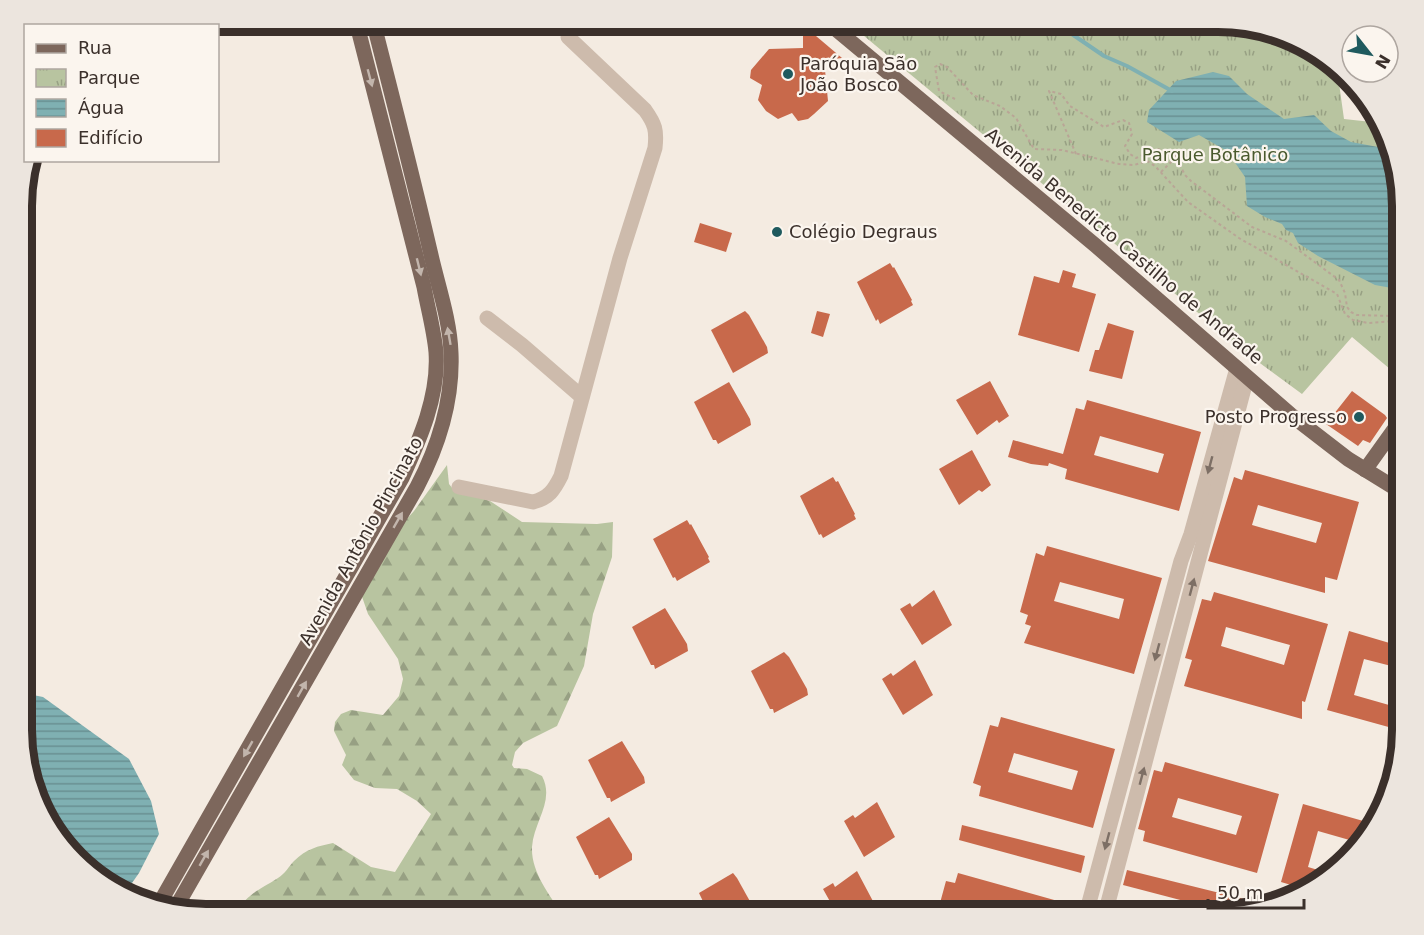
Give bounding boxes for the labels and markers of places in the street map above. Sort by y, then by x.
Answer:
place label: Paróquia São João Bosco [799,53,917,95]
marker: Paróquia São João Bosco [781,67,795,81]
place label: Colégio Degraus [789,221,937,242]
marker: Colégio Degraus [770,225,784,239]
place label: Posto Progresso [1205,406,1347,427]
marker: Posto Progresso [1352,410,1366,424]

